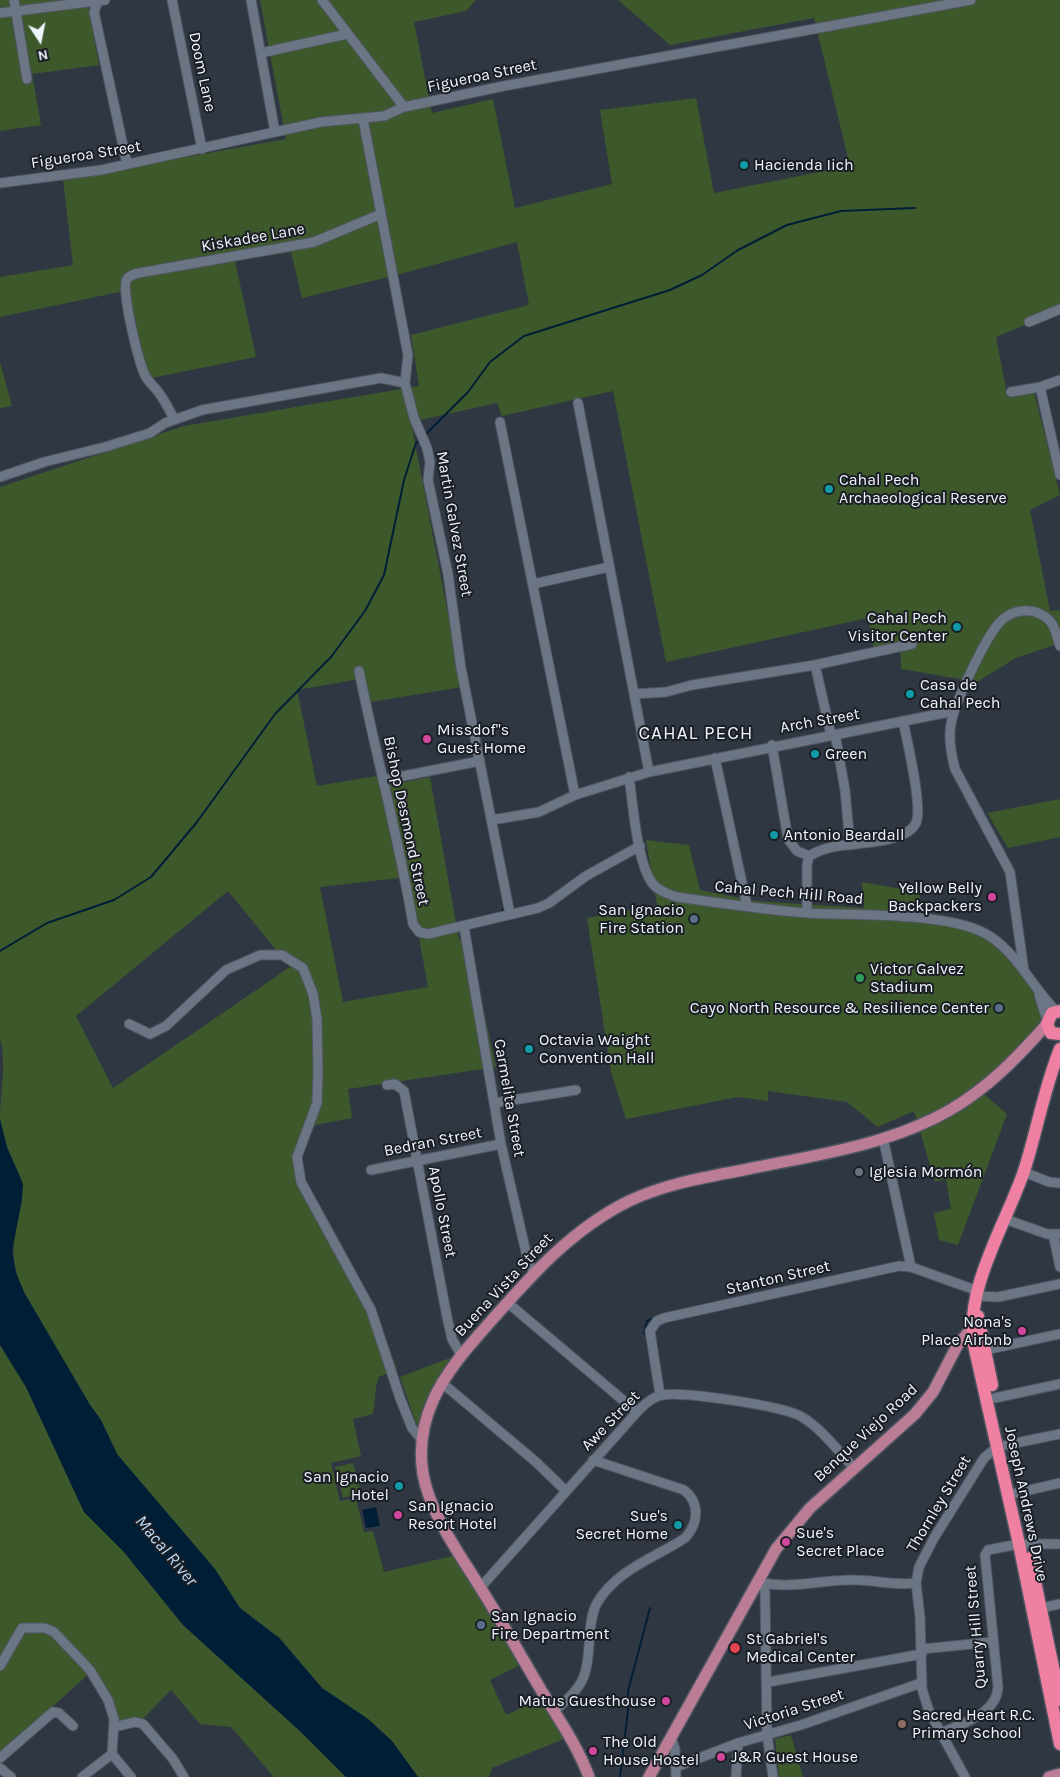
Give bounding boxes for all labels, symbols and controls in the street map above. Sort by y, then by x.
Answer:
north arrow [15,15,65,65]
street label: Doom Lane [184,30,220,114]
text: N [36,46,50,65]
street label: Figueroa Street [426,55,538,97]
street label: Figueroa Street [30,137,142,173]
place label: Hacienda Iich [754,155,854,175]
marker: Hacienda Iich [738,159,750,171]
street label: Kiskadee Lane [200,219,306,257]
street label: Martin Galvez Street [432,450,476,598]
place label: Cahal Pech Archaeological Reserve [839,470,1007,508]
marker: Cahal Pech Archaeological Reserve [823,483,835,495]
place label: Cahal Pech Visitor Center [848,608,947,646]
marker: Cahal Pech Visitor Center [951,621,963,633]
place label: Casa de Cahal Pech [920,675,1000,713]
marker: Casa de Cahal Pech [904,688,916,700]
street label: Arch Street [779,705,861,737]
place label: Missdof"s Guest Home [437,720,526,758]
district label: CAHAL PECH [637,723,755,745]
marker: Missdof"s Guest Home [421,733,433,745]
street label: Bishop Desmond Street [379,735,433,907]
place label: Green [825,744,867,764]
marker: Green [809,748,821,760]
place label: Antonio Beardall [784,825,905,845]
marker: Antonio Beardall [768,829,780,841]
street label: Cahal Pech Hill Road [714,877,864,909]
place label: Yellow Belly Backpackers [888,878,982,916]
marker: Yellow Belly Backpackers [986,891,998,903]
place label: San Ignacio Fire Station [598,900,684,938]
marker: San Ignacio Fire Station [688,913,700,925]
place label: Victor Galvez Stadium [870,959,964,997]
marker: Victor Galvez Stadium [854,972,866,984]
place label: Cayo North Resource & Resilience Center [690,998,989,1018]
marker: Cayo North Resource & Resilience Center [993,1002,1005,1014]
place label: Octavia Waight Convention Hall [539,1030,655,1068]
street label: Carmelita Street [489,1038,529,1158]
marker: Octavia Waight Convention Hall [523,1043,535,1055]
street label: Bedran Street [382,1123,484,1161]
place label: Iglesia Mormón [869,1162,982,1182]
street label: Apollo Street [424,1165,460,1259]
marker: Iglesia Mormón [853,1166,865,1178]
street label: Buena Vista Street [451,1229,557,1341]
street label: Stanton Street [724,1257,832,1299]
place label: Nona's Place Airbnb [921,1312,1012,1350]
marker: Nona's Place Airbnb [1016,1325,1028,1337]
street label: Benque Viejo Road [810,1380,922,1486]
street label: Awe Street [578,1387,644,1455]
street label: Joseph Andrews Drive [1000,1425,1052,1583]
street label: Thornley Street [903,1452,975,1556]
place label: San Ignacio Hotel [303,1467,389,1505]
marker: San Ignacio Hotel [393,1480,405,1492]
place label: San Ignacio Resort Hotel [408,1496,497,1534]
place label: Sue's Secret Home [575,1506,668,1544]
marker: San Ignacio Resort Hotel [392,1509,404,1521]
water label: Macal River [130,1511,202,1591]
marker: Sue's Secret Home [672,1519,684,1531]
place label: Sue's Secret Place [796,1523,885,1561]
marker: Sue's Secret Place [780,1536,792,1548]
street label: Quarry Hill Street [961,1564,991,1690]
place label: San Ignacio Fire Department [491,1606,610,1644]
marker: San Ignacio Fire Department [475,1619,487,1631]
place label: St Gabriel's Medical Center [746,1629,855,1667]
marker: St Gabriel's Medical Center [728,1641,742,1655]
street label: Victoria Street [742,1685,846,1735]
place label: Matus Guesthouse [518,1691,656,1711]
marker: Matus Guesthouse [660,1695,672,1707]
place label: Sacred Heart R.C. Primary School [912,1705,1035,1743]
marker: Sacred Heart R.C. Primary School [896,1718,908,1730]
place label: The Old House Hostel [603,1732,699,1770]
marker: The Old House Hostel [587,1745,599,1757]
place label: J&R Guest House [731,1747,858,1767]
marker: J&R Guest House [715,1751,727,1763]

